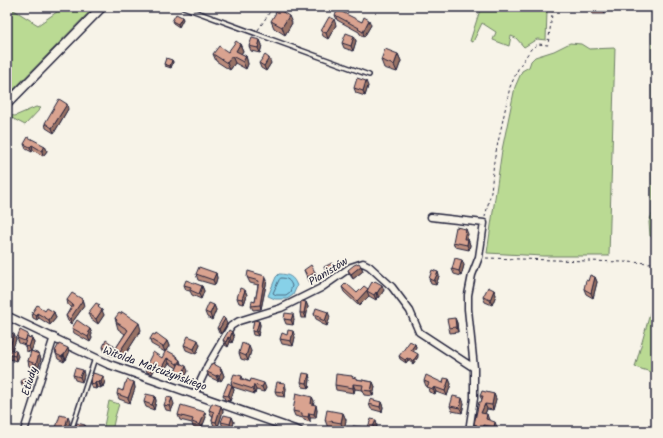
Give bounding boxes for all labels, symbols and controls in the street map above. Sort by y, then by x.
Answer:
street label: Pianistów [305,253,352,291]
street label: Witolda Małcużyńskiego [100,342,209,396]
street label: Etiudy [17,364,43,398]

